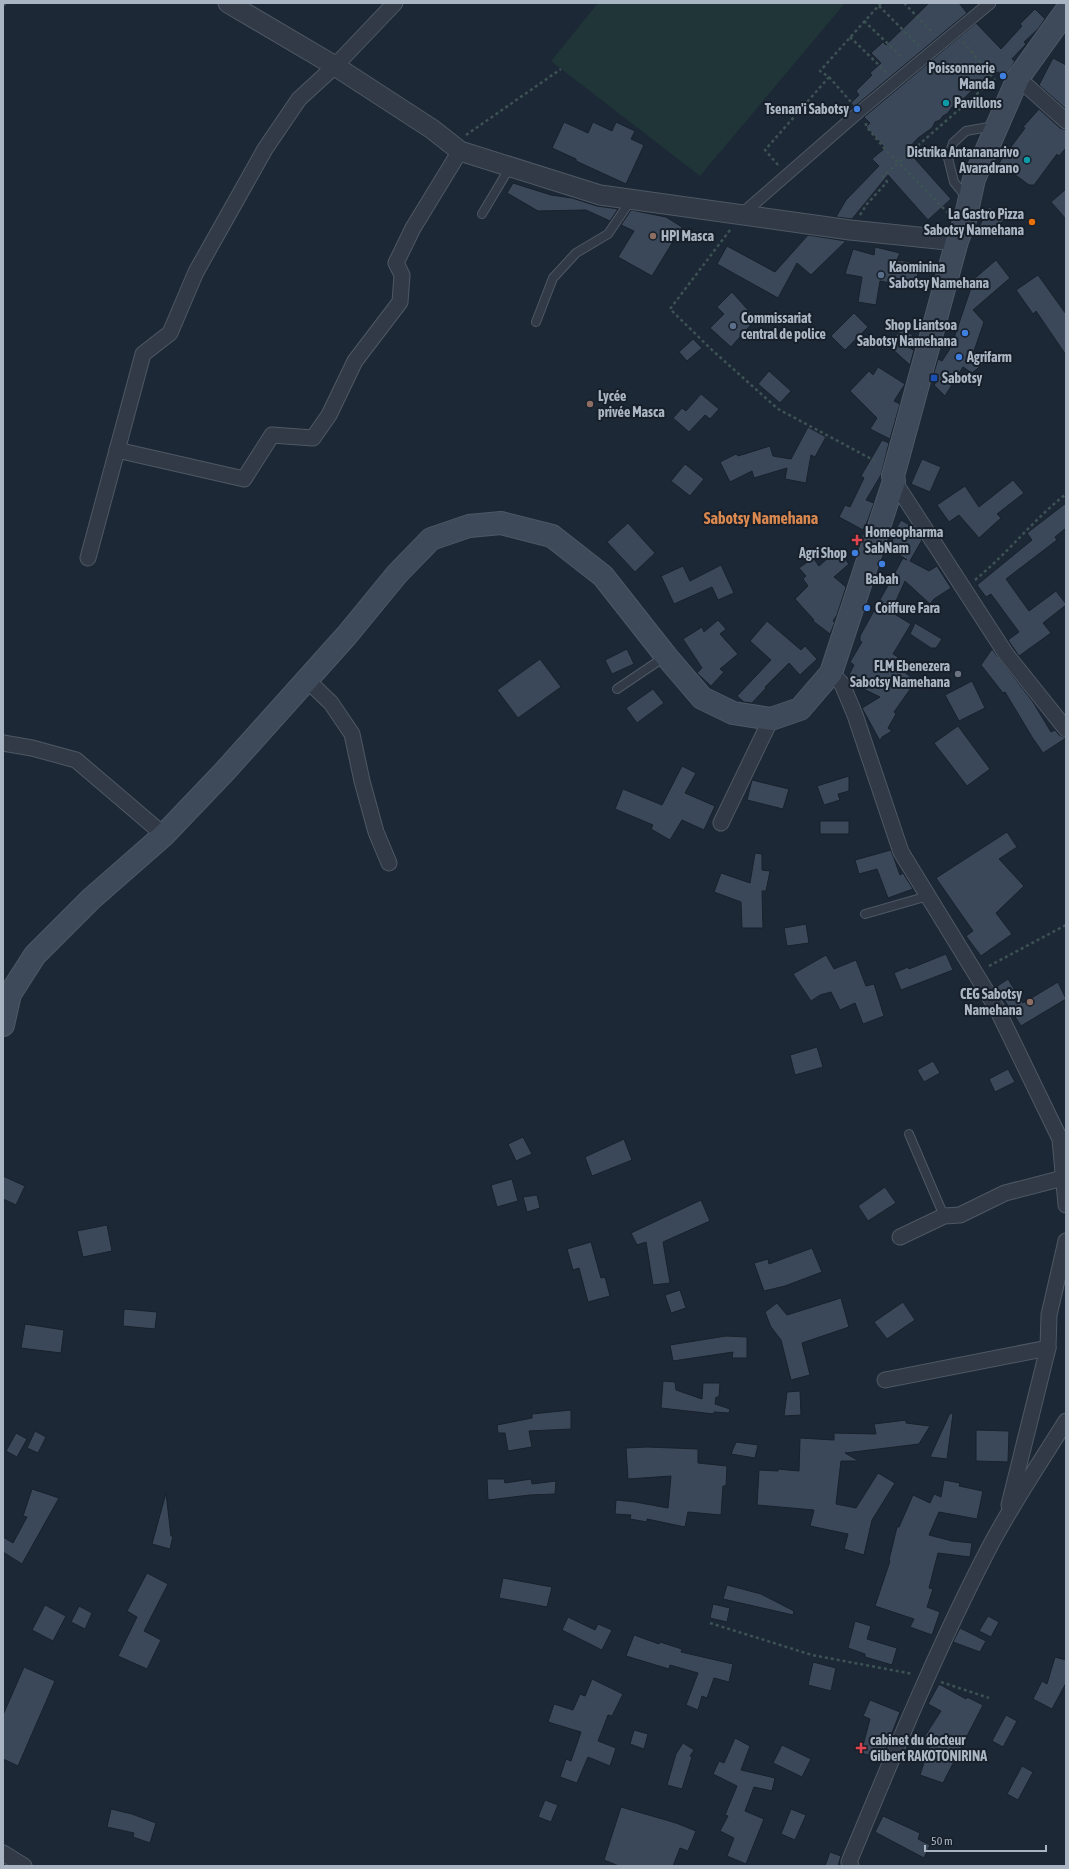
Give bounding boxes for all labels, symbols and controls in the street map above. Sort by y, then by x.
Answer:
place label: Poissonnerie Manda [928,60,995,92]
marker: Poissonnerie Manda [998,71,1008,81]
place label: Pavillons [954,95,1002,111]
marker: Pavillons [941,98,951,108]
place label: Tsenan'i Sabotsy [765,101,849,117]
marker: Tsenan'i Sabotsy [852,104,862,114]
place label: Distrika Antananarivo Avaradrano [907,144,1019,176]
marker: Distrika Antananarivo Avaradrano [1022,155,1032,165]
place label: La Gastro Pizza Sabotsy Namehana [924,206,1024,238]
marker: La Gastro Pizza Sabotsy Namehana [1027,217,1037,227]
place label: HPI Masca [661,228,714,244]
marker: HPI Masca [648,231,658,241]
place label: Kaominina Sabotsy Namehana [889,259,990,291]
marker: Kaominina Sabotsy Namehana [876,270,886,280]
place label: Commissariat central de police [741,310,826,342]
place label: Shop Liantsoa Sabotsy Namehana [857,317,957,349]
marker: Commissariat central de police [728,321,738,331]
marker: Shop Liantsoa Sabotsy Namehana [960,328,970,338]
place label: Agrifarm [966,349,1012,365]
marker: Agrifarm [954,352,964,362]
place label: Sabotsy [942,370,983,386]
marker: Sabotsy [929,373,939,383]
place label: Lycée privée Masca [598,388,665,420]
marker: Lycée privée Masca [585,399,595,409]
district label: Sabotsy Namehana [704,509,818,527]
place label: Homeopharma SabNam [865,524,944,556]
marker: Homeopharma SabNam [852,535,862,545]
place label: Agri Shop [798,545,847,561]
marker: Agri Shop [850,548,860,558]
marker: Babah [877,559,887,569]
place label: Babah [865,571,899,587]
place label: Coiffure Fara [875,600,941,616]
marker: Coiffure Fara [862,603,872,613]
place label: FLM Ebenezera Sabotsy Namehana [850,658,950,690]
marker: FLM Ebenezera Sabotsy Namehana [953,669,963,679]
place label: CEG Sabotsy Namehana [960,986,1022,1018]
marker: CEG Sabotsy Namehana [1025,997,1035,1007]
place label: cabinet du docteur Gilbert RAKOTONIRINA [870,1732,987,1764]
marker: cabinet du docteur Gilbert RAKOTONIRINA [855,1742,867,1754]
scale bar [925,1827,1046,1853]
text: 50 m [931,1834,953,1848]

